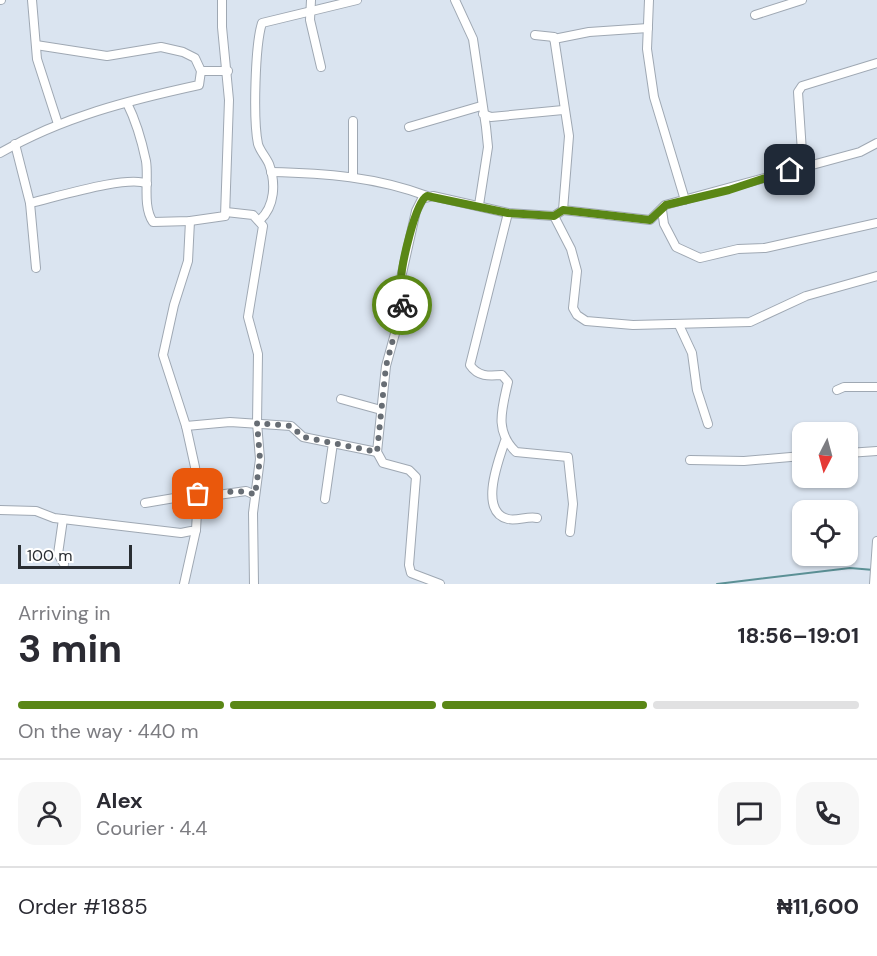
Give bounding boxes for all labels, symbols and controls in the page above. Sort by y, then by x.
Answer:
pin [764,144,815,195]
icon: home [773,153,806,186]
courier [372,275,432,335]
icon: bike [386,289,419,322]
north arrow [792,422,858,488]
map controls [792,422,858,566]
pin [172,468,223,519]
icon: bag [181,477,214,510]
button: locate [792,500,858,566]
scale bar [18,542,132,570]
text: 100 m [27,545,72,566]
text: Arriving in [18,600,110,626]
text: 18:56–19:01 [737,621,859,650]
text: 3 min [18,623,122,674]
text: On the way · 440 m [18,718,199,744]
button: person [18,782,81,845]
button: chat [718,782,781,845]
button: phone [796,782,859,845]
text: Alex [96,786,143,815]
text: Courier · 4.4 [96,815,207,841]
text: Order #1885 [18,892,148,921]
text: ₦11,600 [777,892,859,921]

